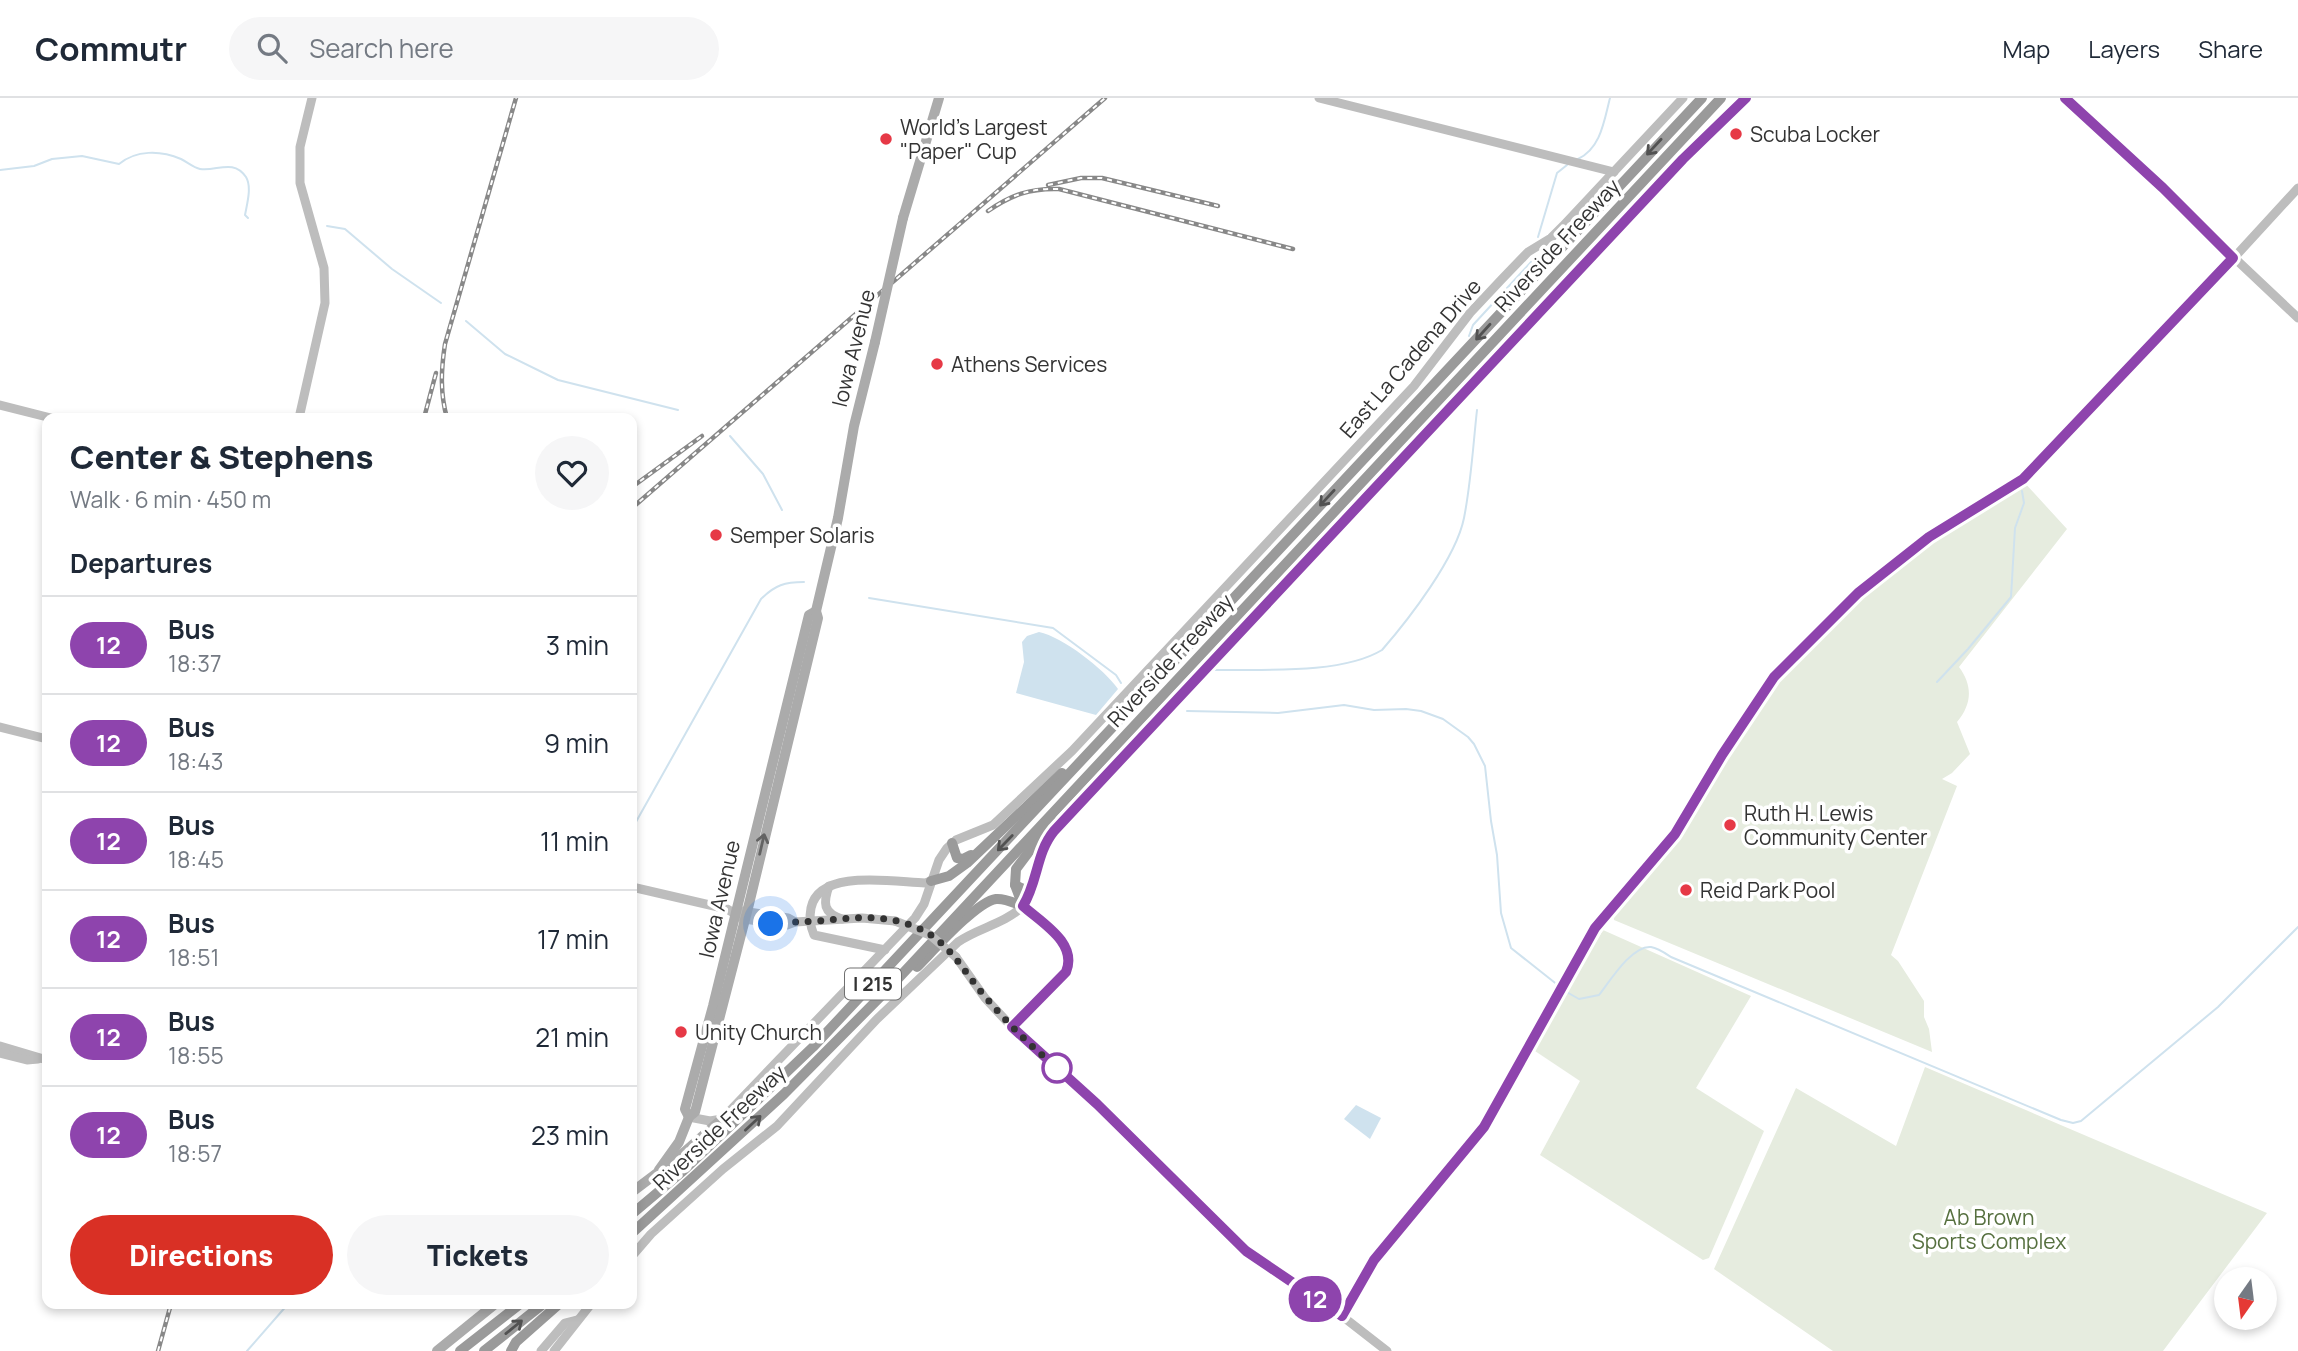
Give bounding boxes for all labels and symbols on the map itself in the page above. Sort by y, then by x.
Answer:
place label: World's Largest "Paper" Cup [900,113,1048,165]
place label: Scuba Locker [1750,120,1881,148]
marker: Scuba Locker [1728,126,1744,142]
marker: World's Largest "Paper" Cup [878,131,894,147]
one-way arrow [1646,138,1663,155]
street label: Riverside Freeway [1488,172,1626,318]
street label: East La Cadena Drive [1333,272,1487,444]
street label: Iowa Avenue [825,286,881,410]
one-way arrow [1475,323,1491,341]
place label: Athens Services [951,350,1107,378]
marker: Athens Services [929,356,945,372]
one-way arrow [1319,489,1335,507]
place label: Semper Solaris [730,521,875,549]
marker: Semper Solaris [708,527,724,543]
street label: Riverside Freeway [1101,587,1239,733]
place label: Ruth H. Lewis Community Center [1744,799,1928,851]
marker: Ruth H. Lewis Community Center [1722,817,1738,833]
one-way arrow [756,833,769,856]
one-way arrow [997,835,1014,852]
street label: Iowa Avenue [692,837,746,961]
place label: Reid Park Pool [1700,876,1835,904]
marker: Reid Park Pool [1678,882,1694,898]
your location [753,906,788,941]
road number: I 215 [845,968,901,1000]
place label: Unity Church [695,1018,822,1046]
marker: Unity Church [673,1024,689,1040]
unlabelled marker [1042,1053,1072,1083]
street label: Riverside Freeway [646,1058,792,1196]
one-way arrow [744,1115,762,1131]
park label: Ab Brown Sports Complex [1912,1203,2066,1255]
north arrow [2214,1267,2277,1330]
line badge: 12 [1284,1276,1346,1322]
one-way arrow [504,1320,522,1335]

